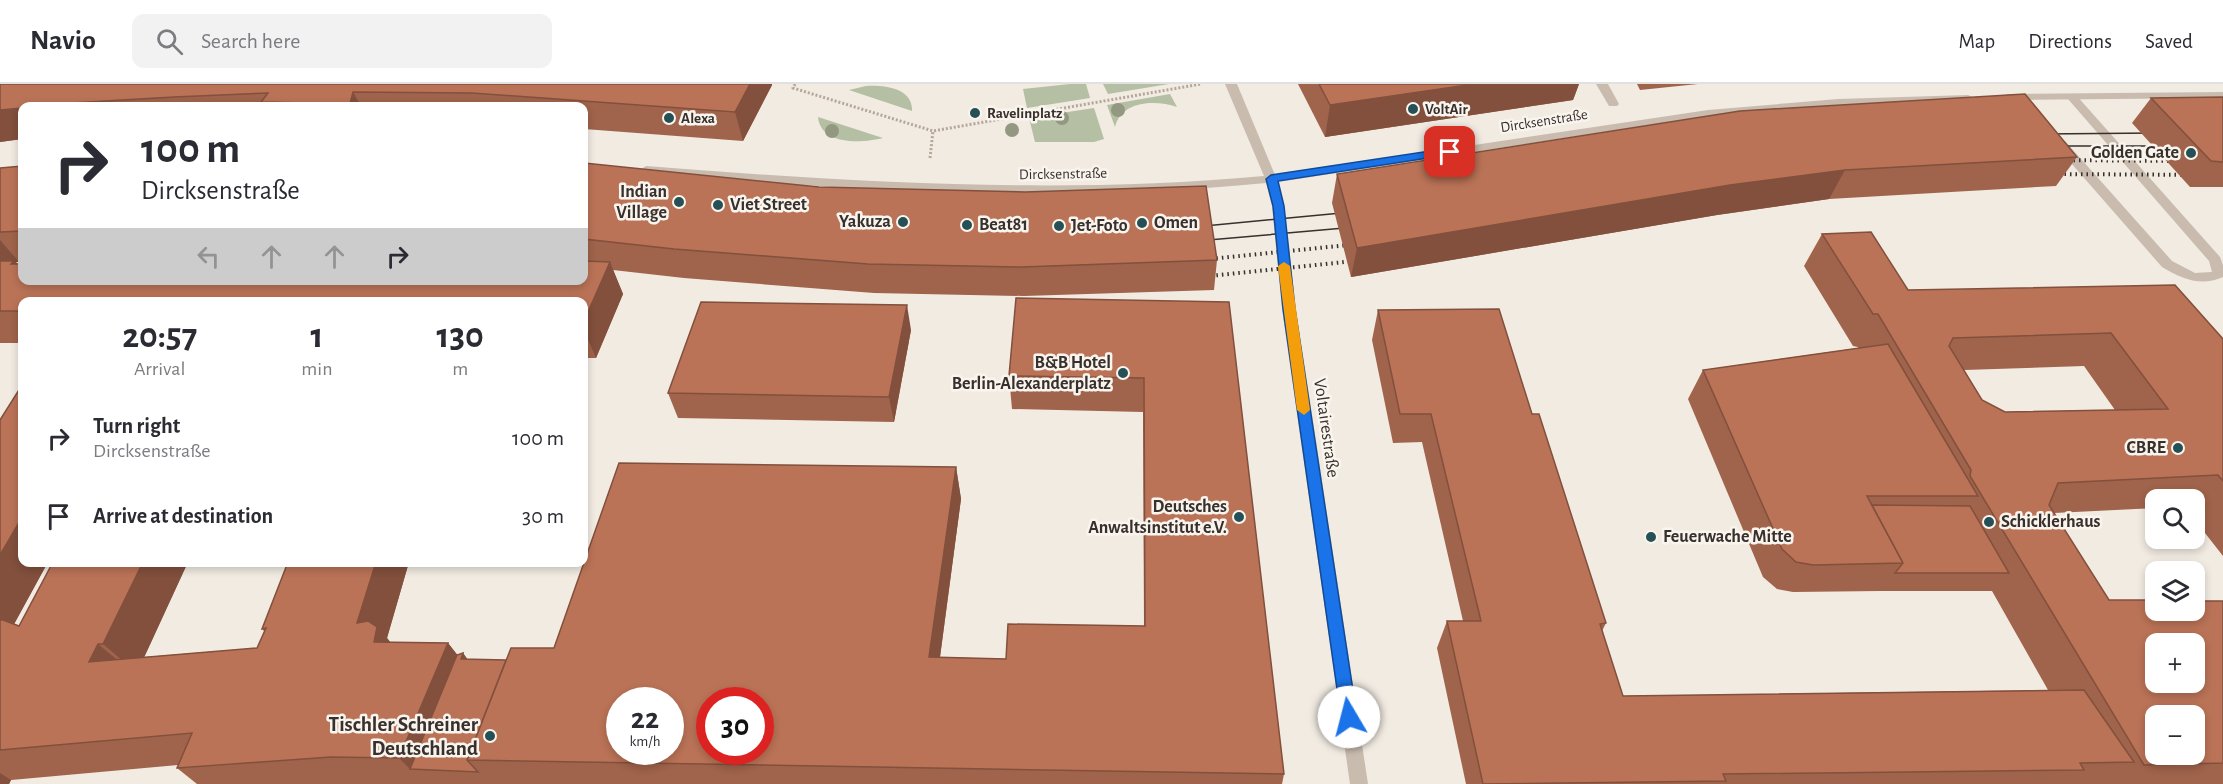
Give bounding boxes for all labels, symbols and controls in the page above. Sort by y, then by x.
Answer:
search box [132,14,552,68]
icon: search [153,25,186,58]
text: Navio [30,27,96,55]
text: Search here [201,30,300,52]
text: Map [1959,31,1995,52]
text: Directions [2028,31,2112,52]
text: Saved [2145,31,2193,52]
marker: VoltAir [1406,102,1420,116]
place label: VoltAir [1425,102,1468,117]
marker: Ravelinplatz [968,106,982,120]
place label: Ravelinplatz [987,106,1062,121]
street label: Dircksenstraße [1499,107,1589,135]
marker: Alexa [662,111,676,125]
place label: Alexa [681,111,715,126]
icon: right [42,126,120,204]
pin [1424,126,1475,177]
text: 100 m [141,128,240,170]
icon: arrive [1433,135,1466,168]
place label: Golden Gate [2091,144,2179,162]
marker: Golden Gate [2184,146,2198,160]
street label: Dircksenstraße [1019,166,1107,182]
text: Dircksenstraße [141,177,300,204]
place label: Indian Village [616,183,667,222]
marker: Indian Village [672,195,686,209]
place label: Viet Street [730,196,807,214]
marker: Viet Street [711,198,725,212]
place label: Yakuza [839,213,891,231]
place label: Omen [1154,214,1198,232]
marker: Yakuza [896,215,910,229]
place label: Beat81 [979,216,1028,234]
marker: Omen [1135,216,1149,230]
place label: Jet-Foto [1071,217,1128,235]
marker: Beat81 [960,218,974,232]
marker: Jet-Foto [1052,219,1066,233]
icon: left [192,240,225,273]
icon: ahead [255,240,288,273]
icon: ahead [318,240,351,273]
icon: right [381,240,414,273]
text: 20:57 [122,318,197,354]
text: 1 [310,318,323,354]
text: 130 [437,318,484,354]
place label: B&B Hotel Berlin-Alexanderplatz [952,354,1111,393]
text: Arrival [134,359,185,379]
text: min [301,359,332,379]
text: m [452,359,468,379]
marker: B&B Hotel Berlin-Alexanderplatz [1116,366,1130,380]
street label: Voltairestraße [1310,377,1342,479]
text: Turn right [93,415,180,437]
icon: right [42,422,75,455]
text: 100 m [512,427,564,449]
place label: CBRE [2126,439,2166,457]
text: Dircksenstraße [93,441,211,461]
marker: CBRE [2171,441,2185,455]
map controls [2145,489,2205,765]
button: search [2145,489,2205,549]
place label: Deutsches Anwaltsinstitut e.V. [1088,498,1227,537]
icon: arrive [42,500,75,533]
text: Arrive at destination [93,505,273,527]
text: 30 m [522,505,564,527]
marker: Deutsches Anwaltsinstitut e.V. [1232,510,1246,524]
place label: Schicklerhaus [2001,513,2101,531]
marker: Schicklerhaus [1982,515,1996,529]
place label: Feuerwache Mitte [1663,528,1792,546]
marker: Feuerwache Mitte [1644,530,1658,544]
button: layers [2145,561,2205,621]
button: + [2145,633,2205,693]
position arrow [1317,685,1381,749]
speed limit sign: 30 [696,687,774,765]
text: 22 [631,704,659,734]
button: − [2145,705,2205,765]
place label: Tischler Schreiner Deutschland [329,714,479,759]
marker: Tischler Schreiner Deutschland [483,729,497,743]
text: km/h [630,734,660,749]

